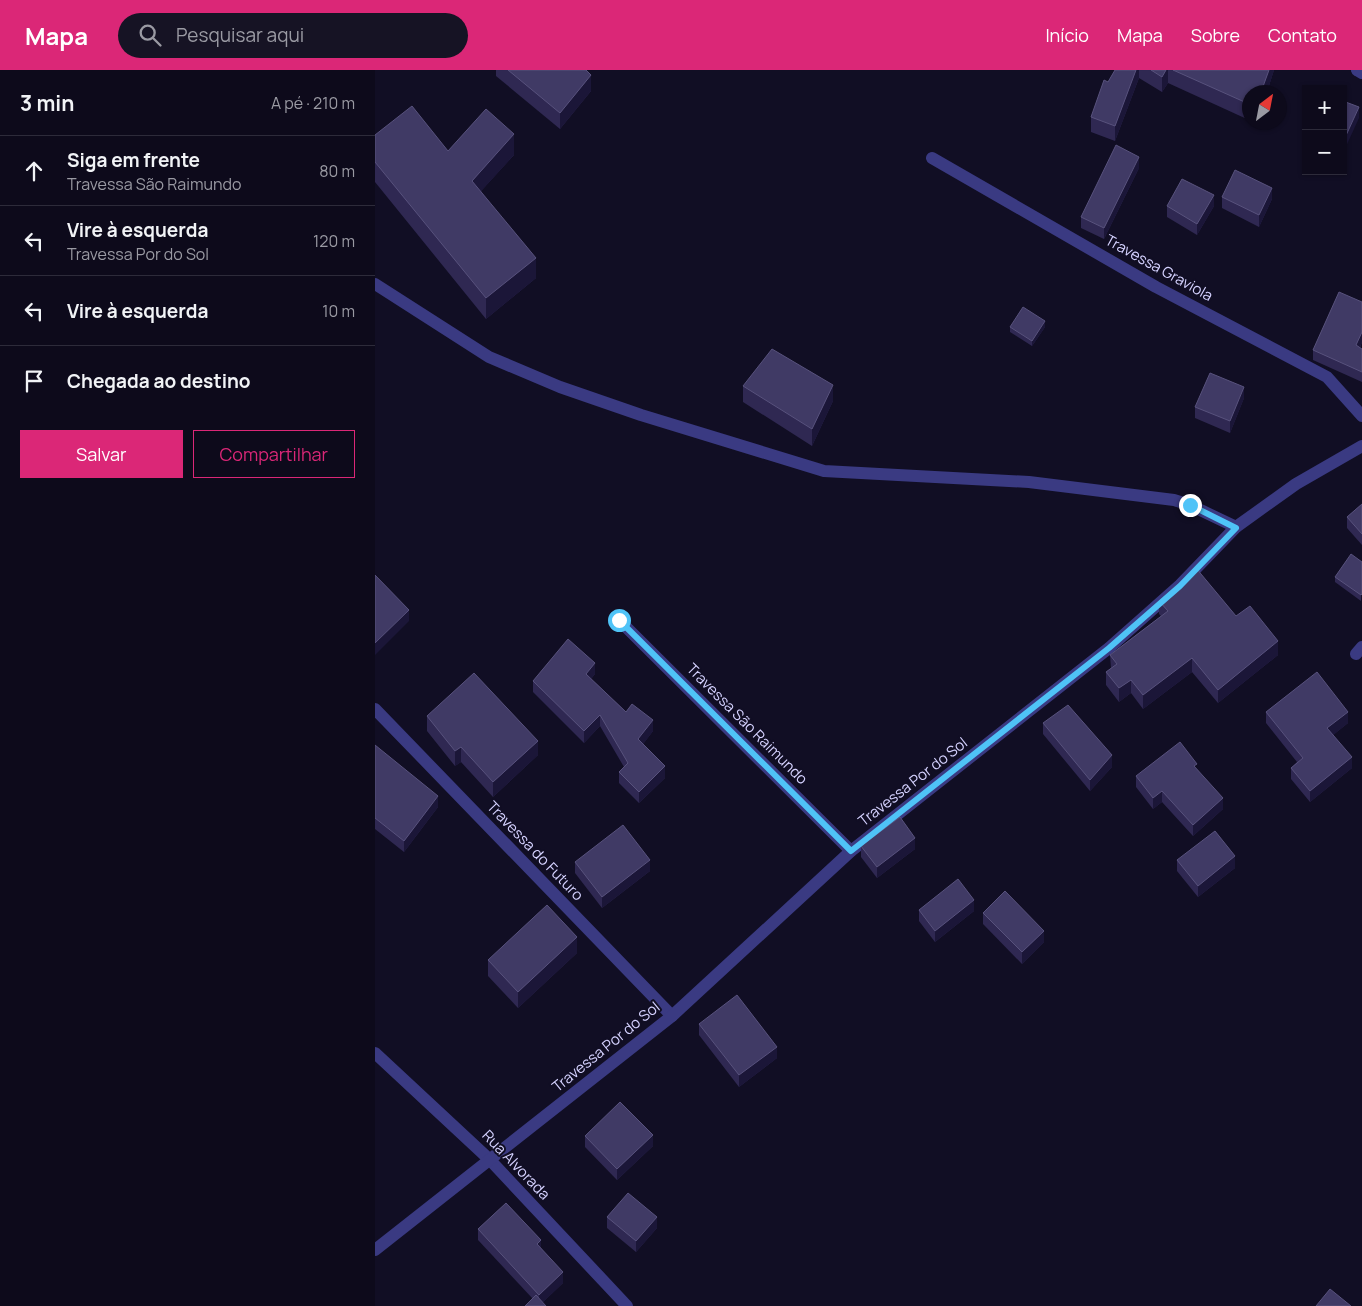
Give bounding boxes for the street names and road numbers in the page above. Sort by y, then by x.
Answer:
street label: Travessa Graviola [1102,229,1217,306]
street label: Travessa São Raimundo [682,658,813,789]
street label: Travessa Por do Sol [854,732,972,831]
street label: Travessa do Futuro [482,796,588,905]
street label: Travessa Por do Sol [547,997,664,1097]
street label: Rua Alvorada [478,1125,555,1204]

